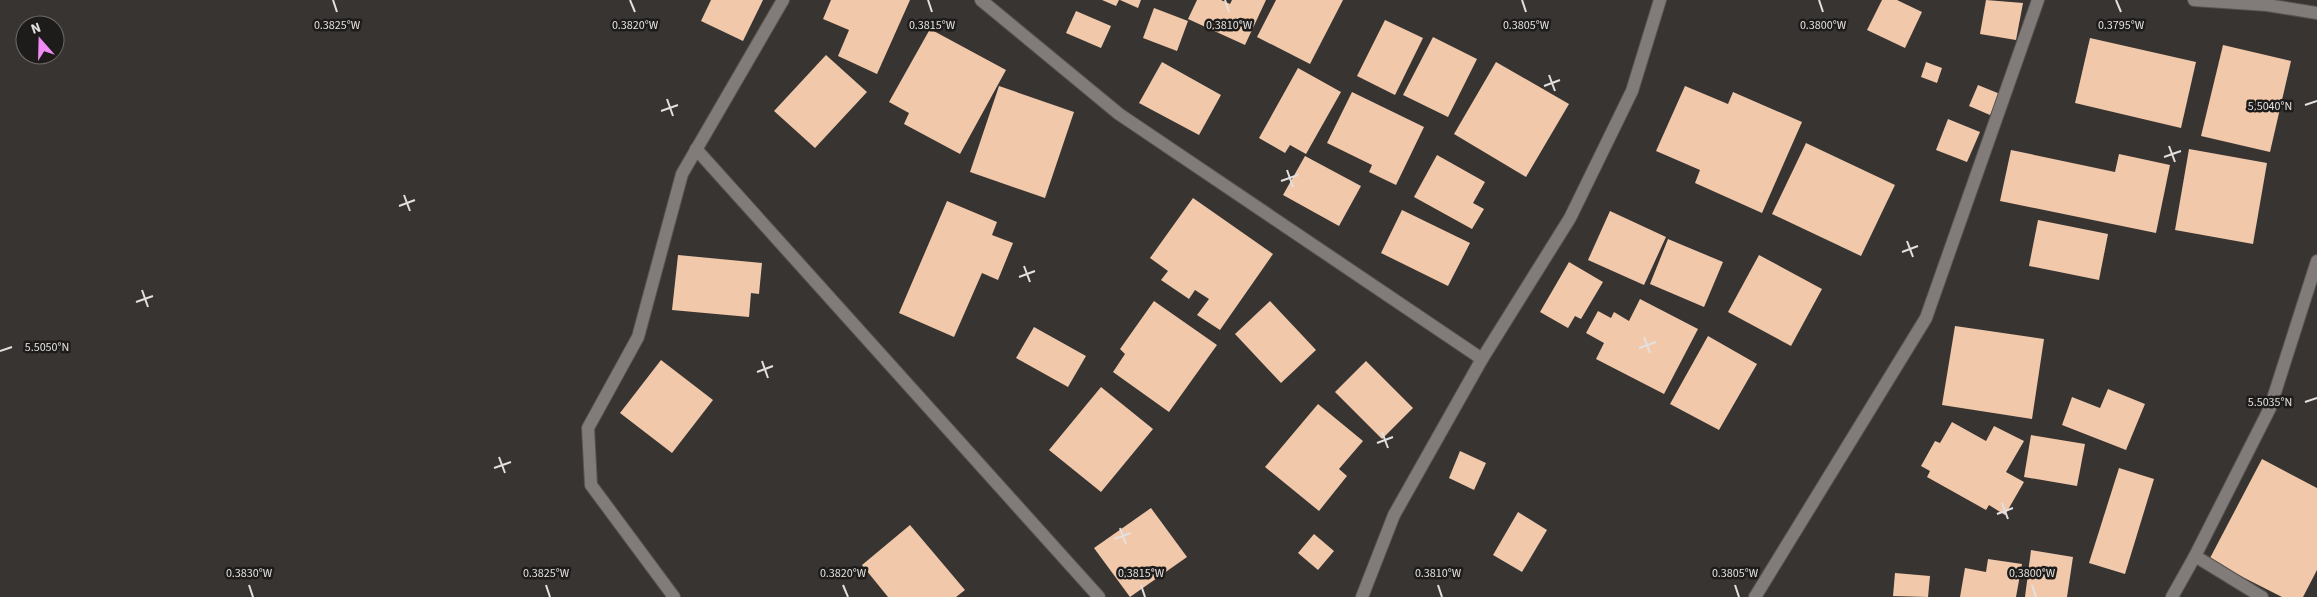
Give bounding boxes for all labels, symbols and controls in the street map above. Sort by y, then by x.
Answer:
north arrow [15,15,65,65]
text: 0.3825°W [314,17,361,34]
text: 0.3820°W [612,17,659,34]
text: 0.3815°W [909,17,956,34]
text: 0.3810°W [1206,17,1253,34]
text: 0.3805°W [1503,17,1550,34]
text: 0.3800°W [1800,17,1847,34]
text: 0.3795°W [2098,17,2145,34]
text: N [28,18,44,40]
text: 5.5040°N [2248,98,2292,115]
text: 5.5050°N [25,339,69,356]
text: 5.5035°N [2248,394,2292,411]
text: 0.3830°W [226,565,273,582]
text: 0.3825°W [523,565,570,582]
text: 0.3820°W [820,565,867,582]
text: 0.3815°W [1118,565,1165,582]
text: 0.3810°W [1415,565,1462,582]
text: 0.3805°W [1712,565,1759,582]
text: 0.3800°W [2009,565,2056,582]

